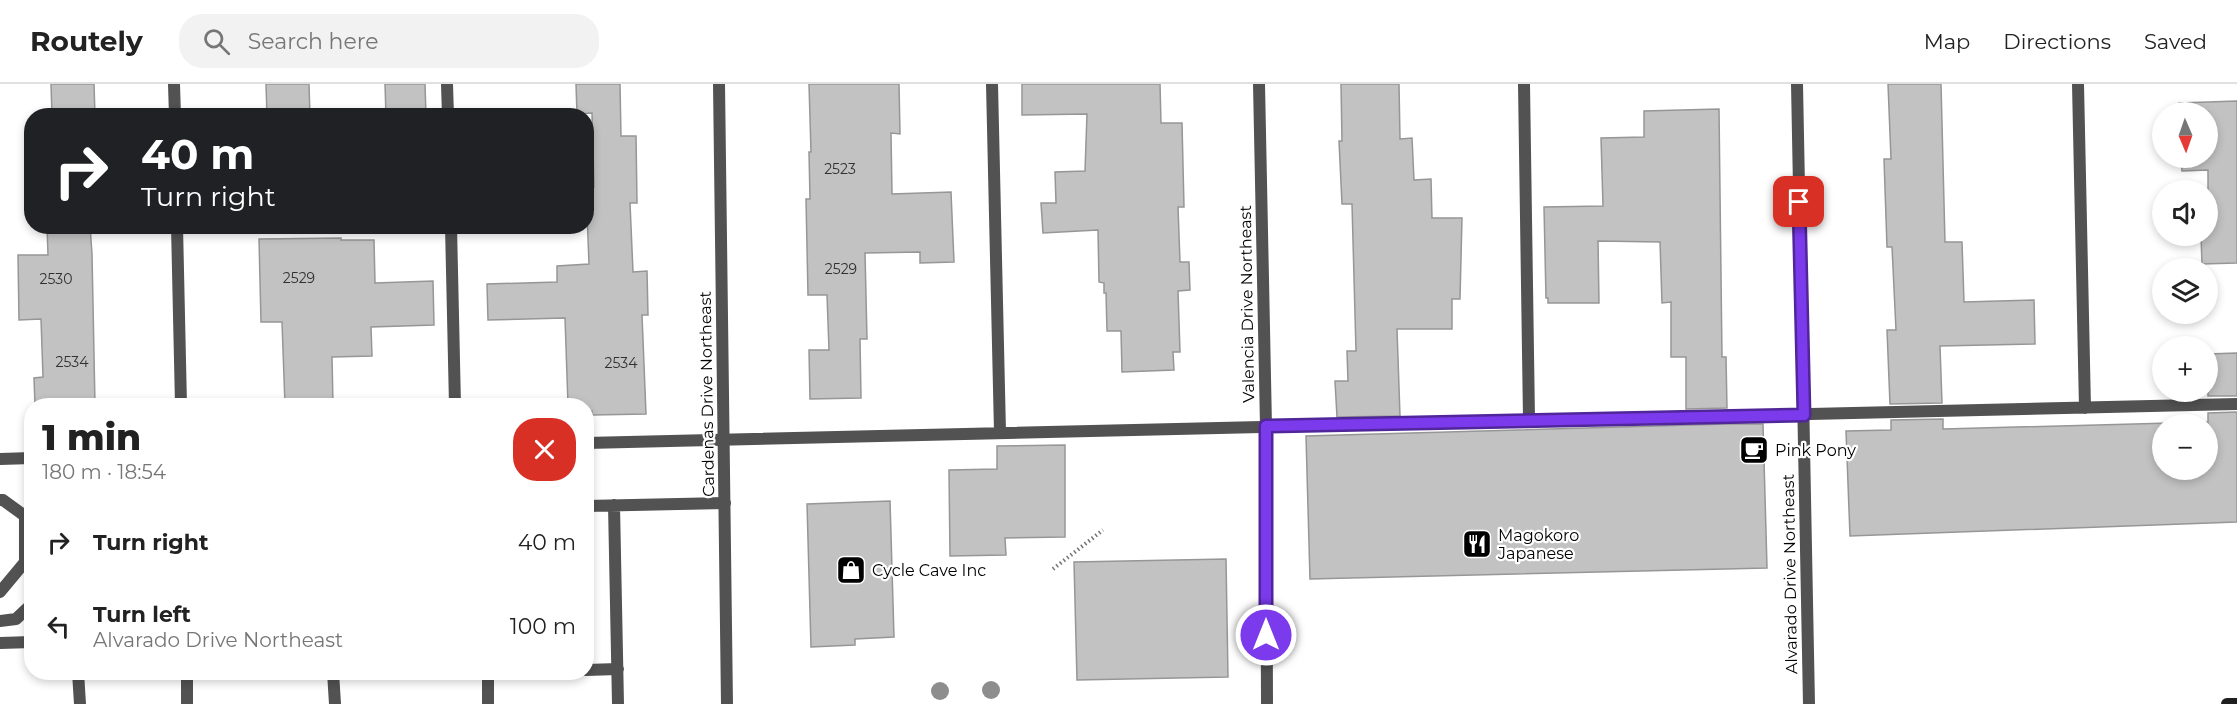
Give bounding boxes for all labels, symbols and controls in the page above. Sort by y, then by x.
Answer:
search box [179,14,599,68]
text: Routely [30,24,143,58]
icon: search [200,25,233,58]
text: Search here [248,28,379,55]
text: Map [1924,29,1970,54]
text: Directions [2003,29,2111,54]
text: Saved [2144,29,2207,54]
north arrow [2152,102,2218,168]
map controls [2152,102,2218,480]
text: 40 m [141,128,254,180]
icon: right [42,132,120,210]
house number: 2523 [824,160,856,178]
pin [1773,176,1824,227]
text: Turn right [141,180,276,213]
button: sound [2152,180,2218,246]
icon: arrive [1782,185,1815,218]
street label: Valencia Drive Northeast [1236,205,1258,403]
button: layers [2152,258,2218,324]
house number: 2529 [825,260,857,278]
house number: 2529 [283,269,315,287]
house number: 2530 [40,270,72,288]
street label: Cardenas Drive Northeast [696,290,718,497]
button: + [2152,336,2218,402]
house number: 2534 [56,353,89,371]
house number: 2534 [605,354,638,372]
button: − [2152,414,2218,480]
text: 1 min [42,415,141,459]
button: close [513,418,576,481]
cafe icon: Pink Pony [1738,434,1770,466]
place label: Pink Pony [1775,441,1856,460]
text: 180 m · 18:54 [42,460,166,484]
street label: Alvarado Drive Northeast [1779,473,1801,674]
icon: right [42,526,75,559]
place label: Magokoro Japanese [1497,526,1579,563]
restaurant icon: Magokoro Japanese [1461,528,1493,560]
text: Turn right [93,529,208,556]
text: 40 m [518,529,576,556]
shop icon: Cycle Cave Inc [835,554,867,586]
place label: Cycle Cave Inc [872,561,986,580]
text: Turn left [93,601,191,628]
position arrow [1234,603,1298,667]
icon: left [42,610,75,643]
text: 100 m [510,613,576,640]
text: Alvarado Drive Northeast [93,628,343,652]

